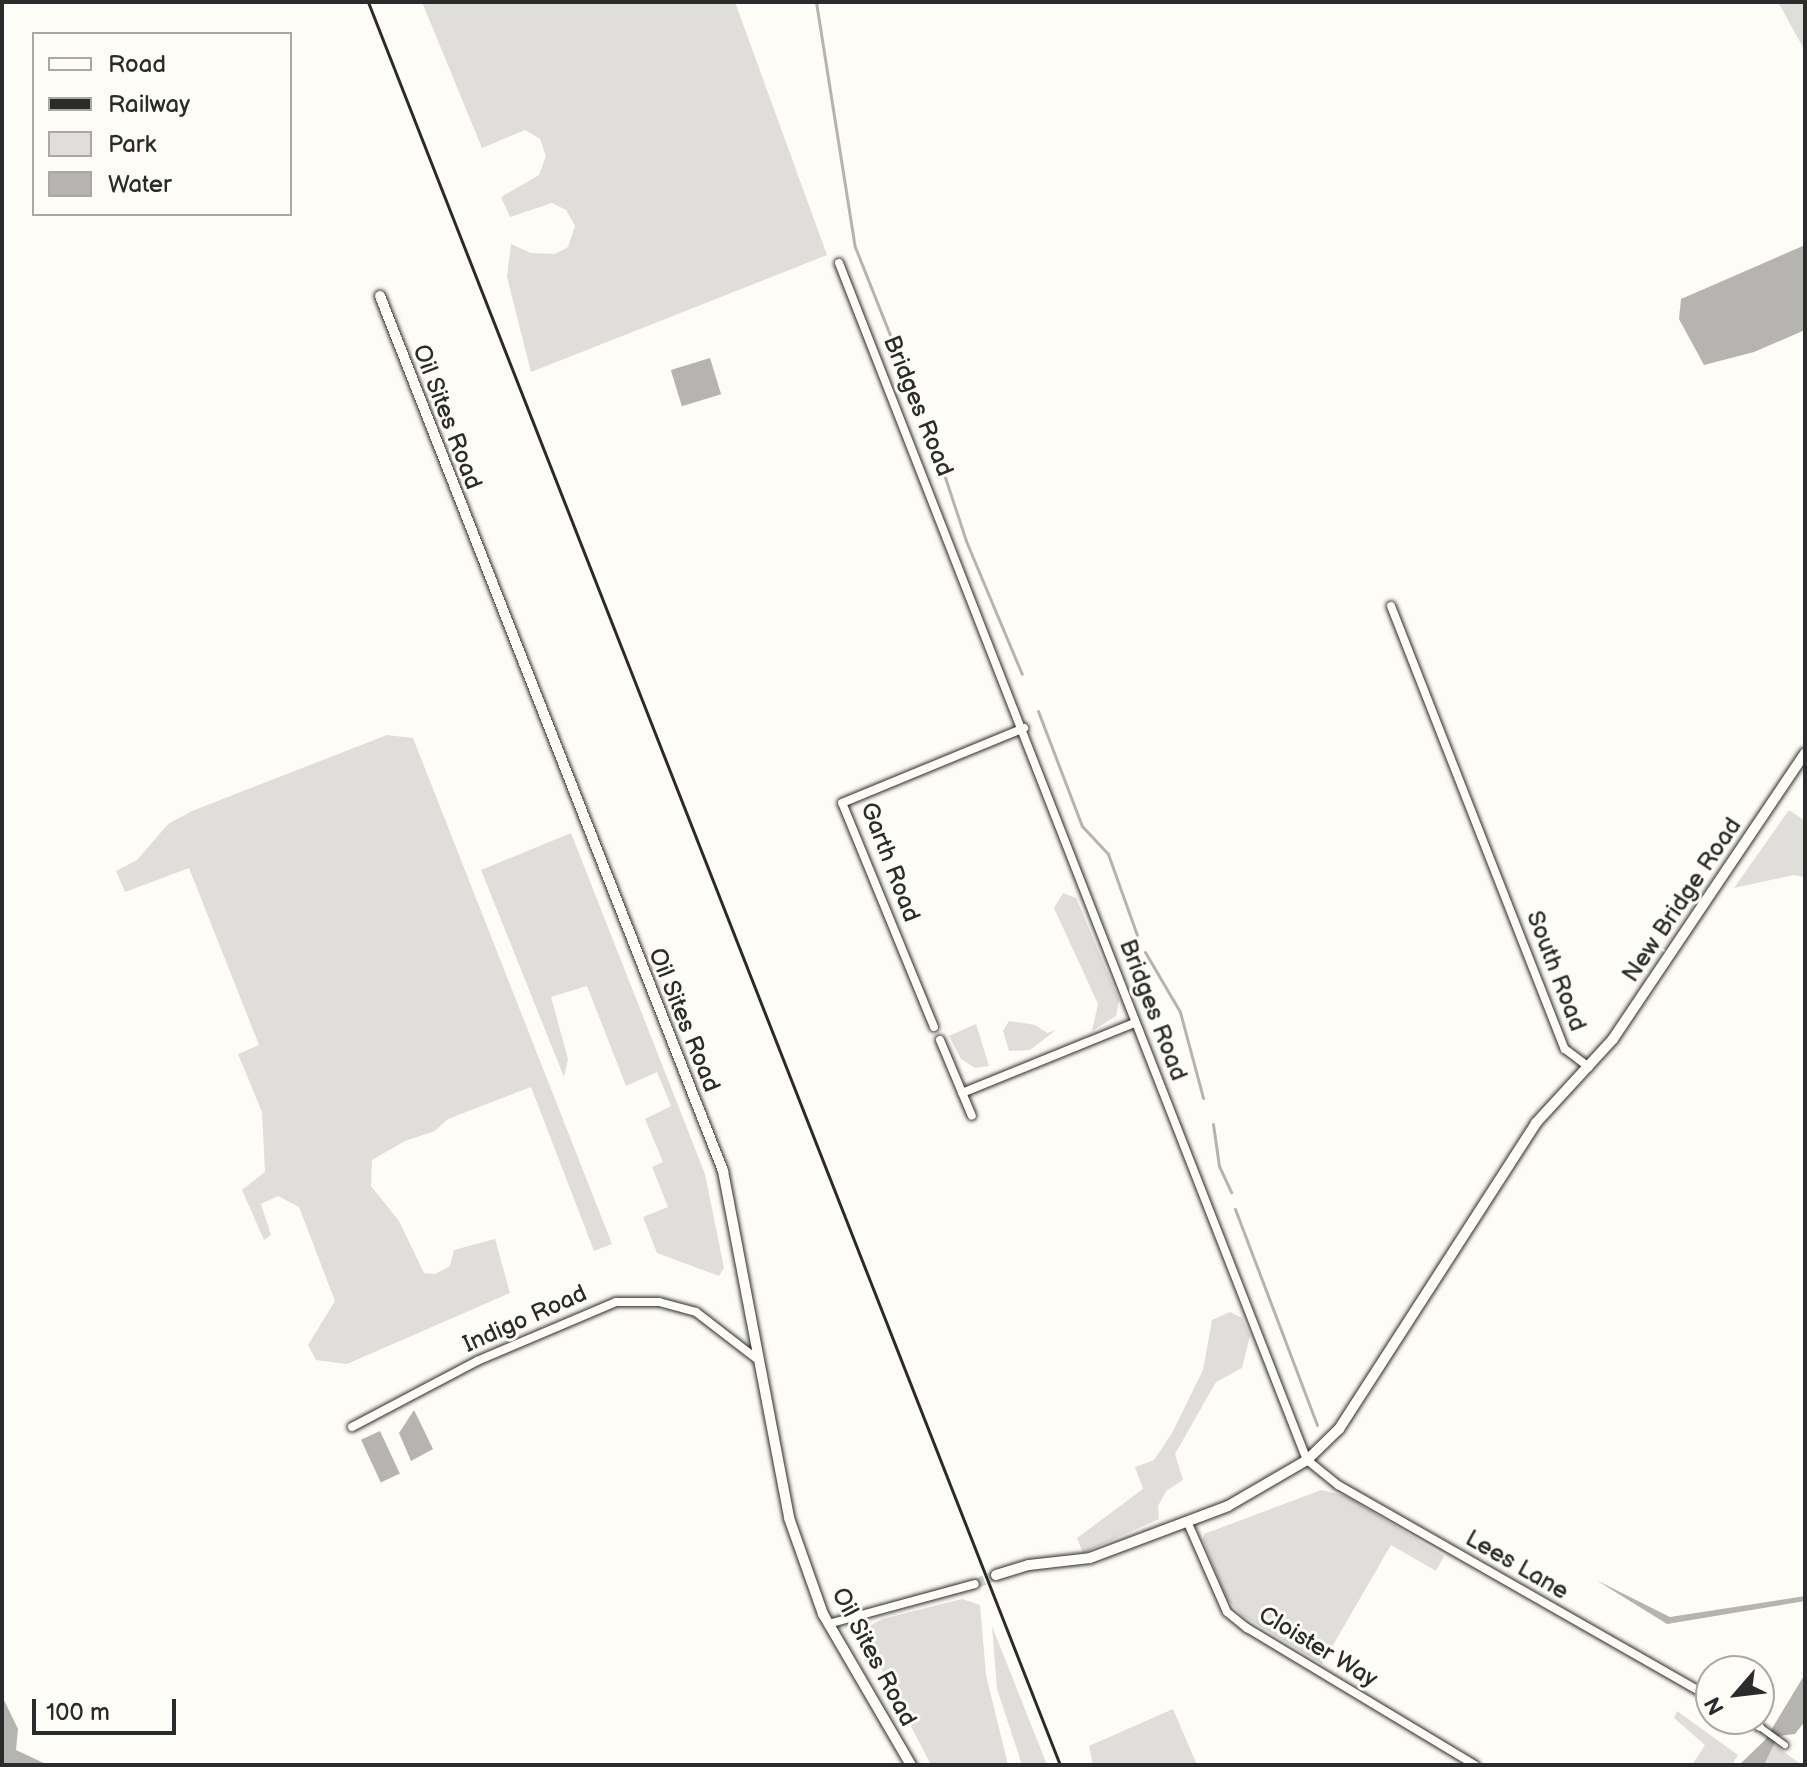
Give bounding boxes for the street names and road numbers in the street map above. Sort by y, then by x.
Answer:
street label: Bridges Road [877,332,959,480]
street label: Oil Sites Road [406,340,488,494]
street label: Garth Road [854,798,926,926]
street label: New Bridge Road [1616,812,1748,988]
street label: South Road [1520,907,1592,1035]
street label: Bridges Road [1113,935,1193,1085]
street label: Oil Sites Road [642,944,726,1096]
street label: Indigo Road [459,1279,591,1359]
street label: Lees Lane [1460,1524,1574,1606]
street label: Oil Sites Road [825,1583,923,1731]
street label: Cloister Way [1253,1600,1383,1694]

